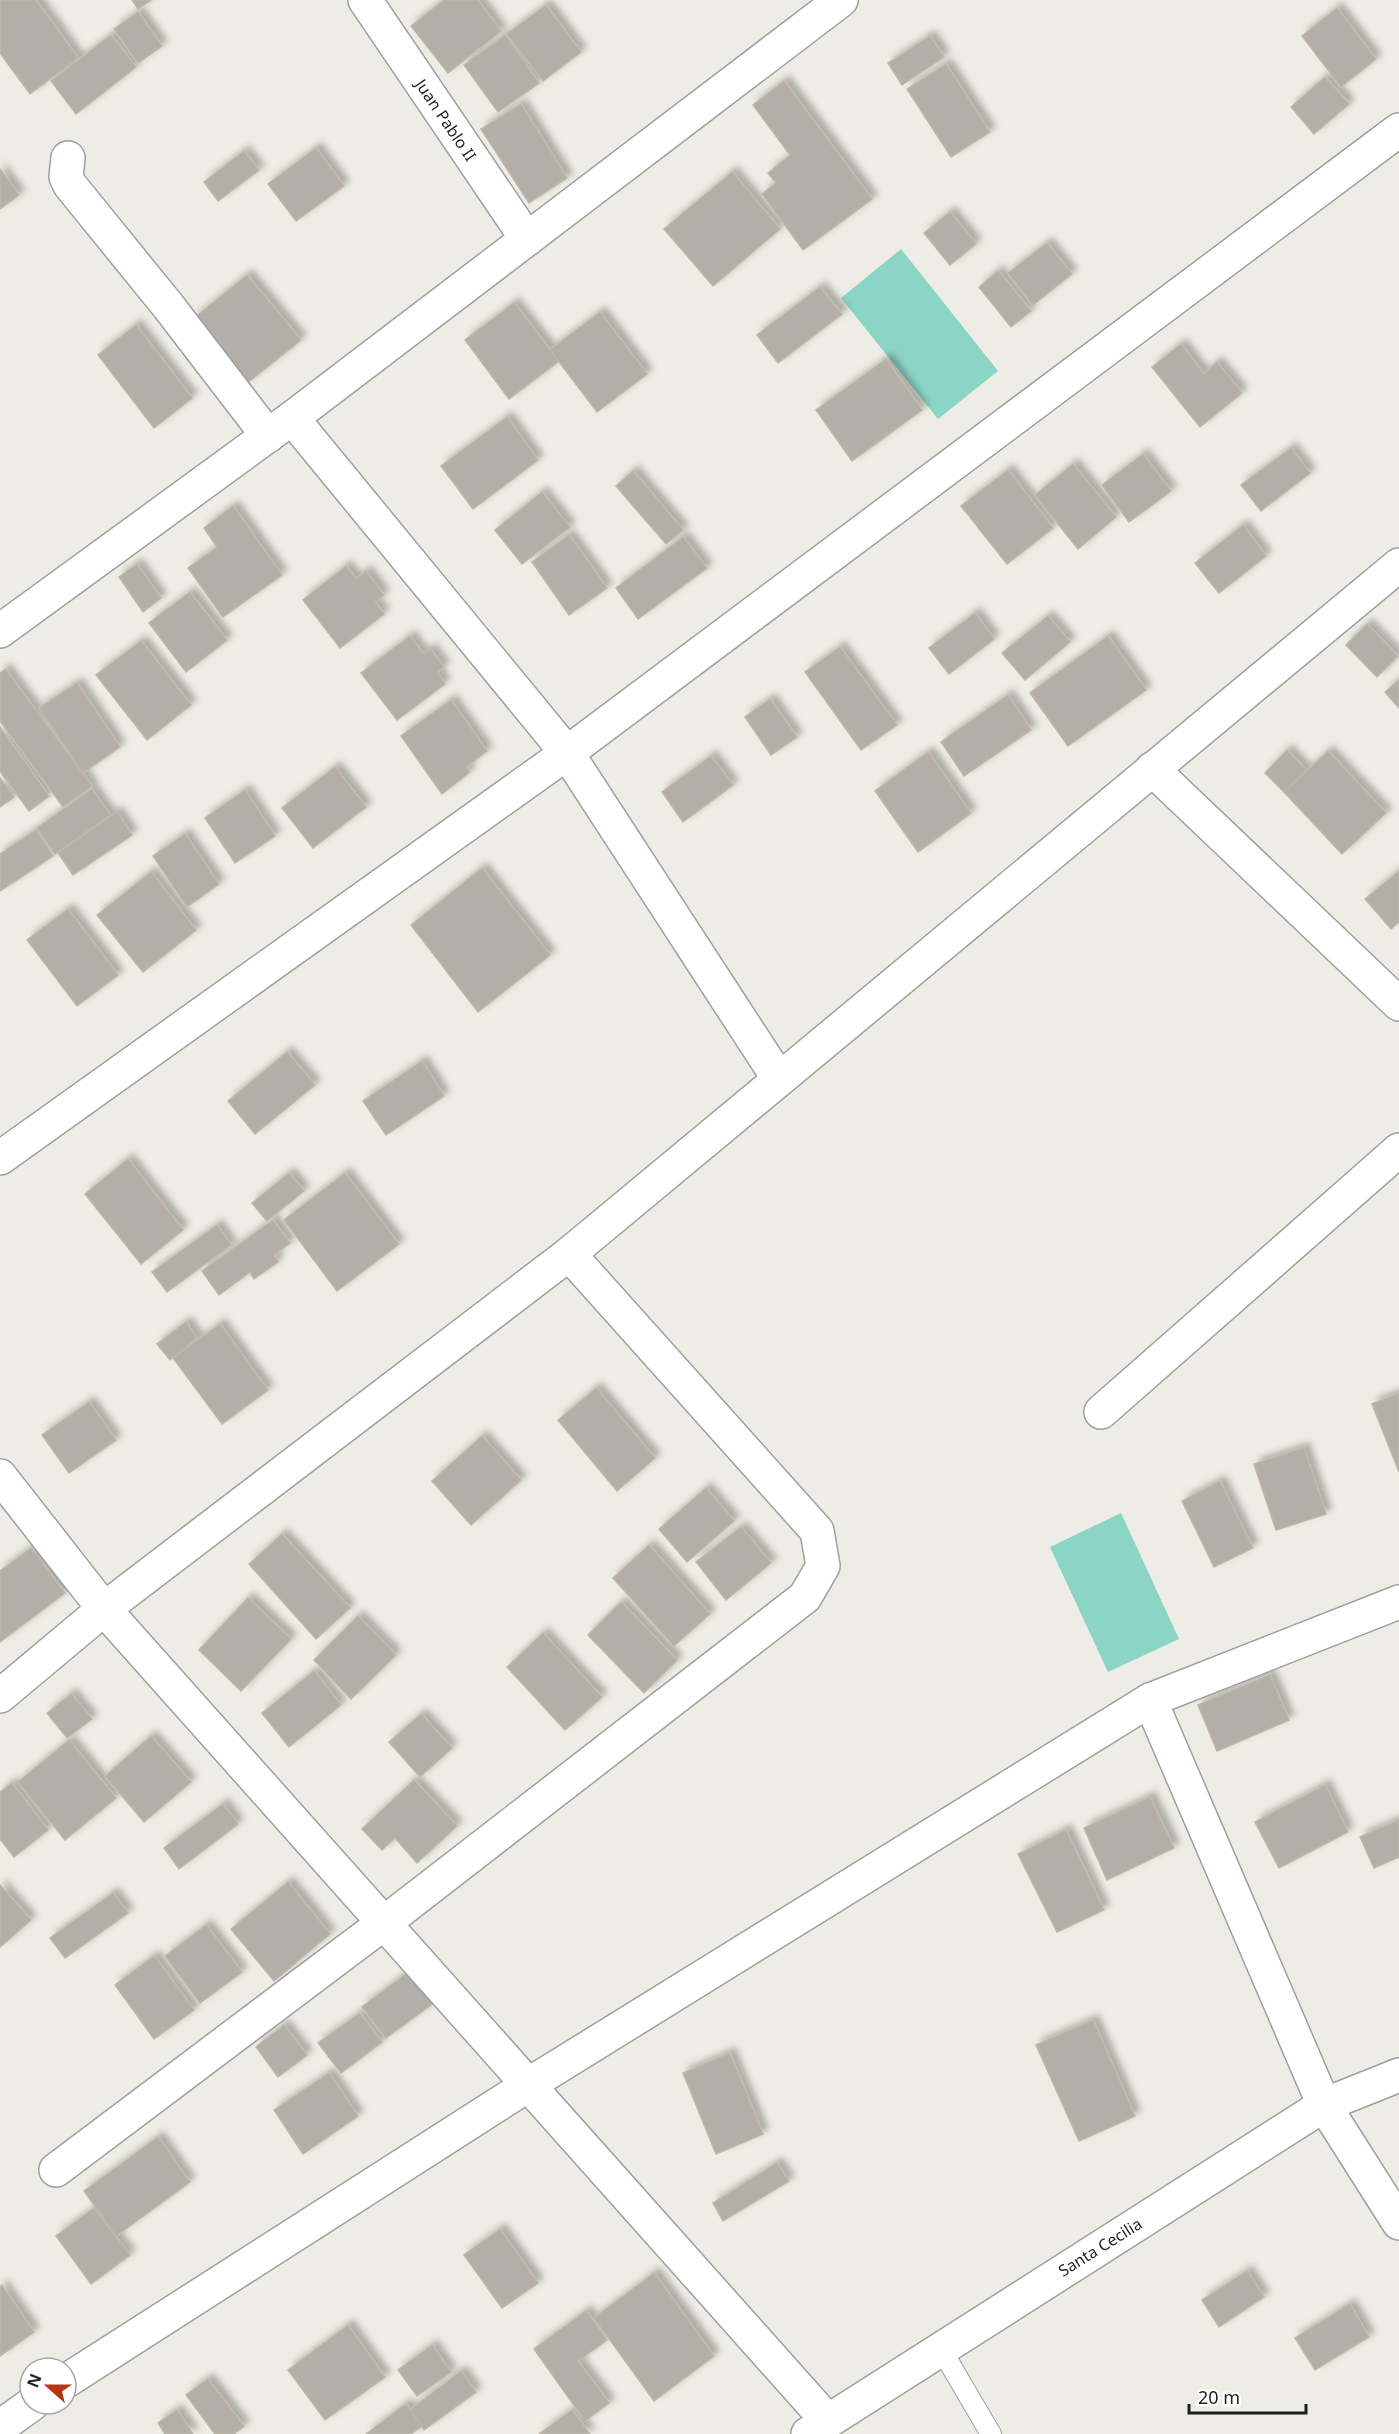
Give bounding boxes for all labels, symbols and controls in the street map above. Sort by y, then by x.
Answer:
street label: Juan Pablo II [409,73,482,165]
street label: Santa Cecilia [1054,2213,1146,2281]
north arrow [18,2356,78,2416]
text: N [21,2371,47,2391]
scale bar [1189,2377,1306,2415]
text: 20 m [1198,2385,1240,2409]

